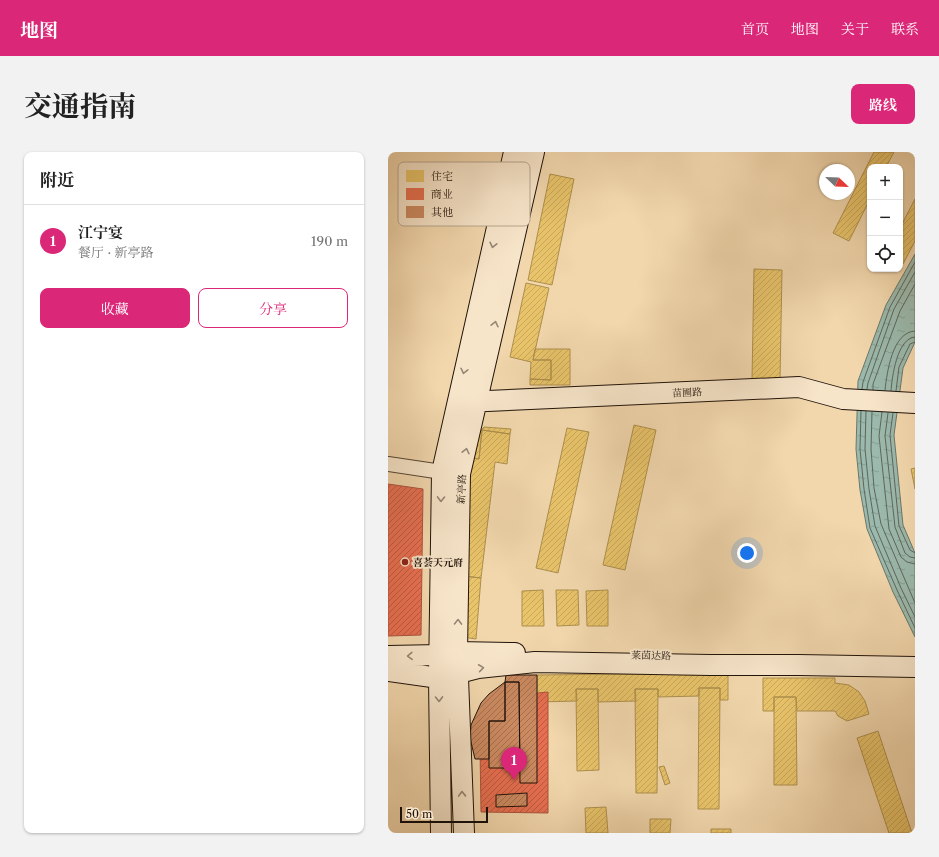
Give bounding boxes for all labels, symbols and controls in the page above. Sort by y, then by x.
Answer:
text: 地图 [20,19,58,42]
text: 首页 [741,20,769,38]
text: 地图 [791,20,819,38]
text: 关于 [841,20,869,38]
text: 联系 [891,20,919,38]
button: 路线 [851,84,915,124]
text: 交通指南 [24,89,136,123]
legend [398,162,530,226]
north arrow [819,164,855,200]
map controls [867,164,903,272]
button: + [867,164,903,200]
text: 住宅 [431,169,453,183]
text: 附近 [40,170,74,190]
text: 商业 [431,187,453,201]
button: − [867,200,903,236]
text: 其他 [431,205,453,219]
text: 江宁宴 [78,223,123,242]
text: 1 [50,233,56,249]
text: 190 m [311,233,348,249]
button: locate [867,236,903,272]
one-way arrow [490,241,498,248]
text: 餐厅 · 新亭路 [78,244,154,260]
button: 收藏 [40,288,190,328]
button: 分享 [198,288,348,328]
one-way arrow [490,321,498,327]
one-way arrow [461,368,469,375]
street label: 苗圃路 [672,385,702,400]
one-way arrow [461,448,469,454]
street label: 新亭路 [454,474,469,504]
one-way arrow [437,496,445,502]
your location [737,543,757,563]
place label: 喜荟天元府 [413,556,463,569]
marker: 喜荟天元府 [400,557,410,567]
one-way arrow [454,619,462,625]
street label: 莱茵达路 [631,649,671,662]
one-way arrow [407,652,413,661]
one-way arrow [478,664,485,673]
one-way arrow [435,696,443,702]
pin: 1 [501,747,527,780]
one-way arrow [458,791,467,797]
scale bar [400,805,488,824]
text: 50 m [406,807,432,821]

